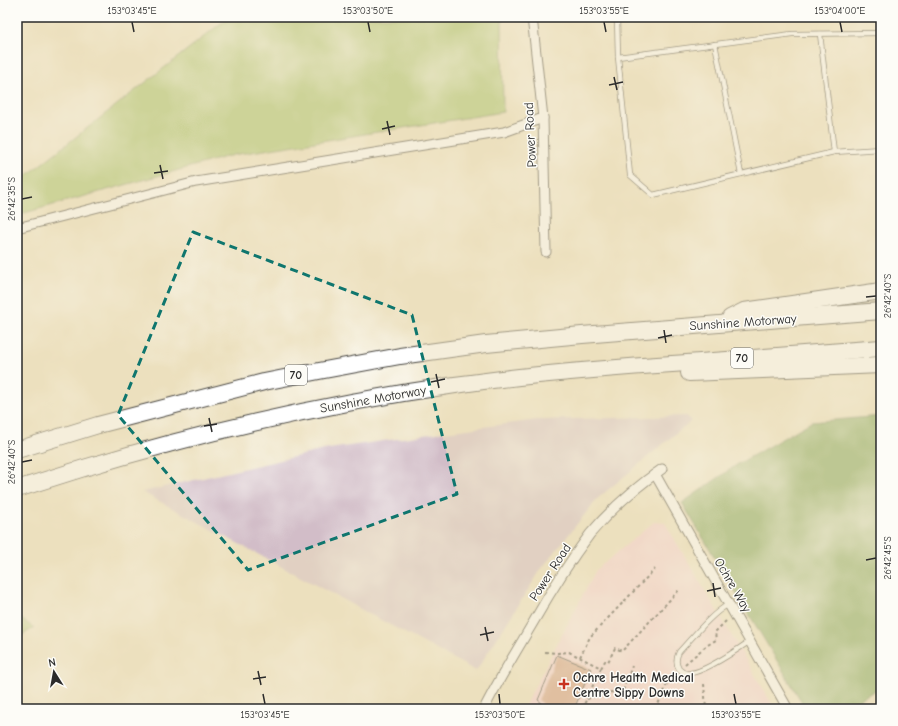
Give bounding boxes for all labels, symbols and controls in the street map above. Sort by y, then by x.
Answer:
text: 153°03'45"E [107,5,157,17]
text: 153°03'50"E [343,5,393,17]
text: 153°03'55"E [579,5,629,17]
text: 153°04'00"E [815,5,865,17]
street label: Power Road [521,102,539,168]
text: 26°42'35"S [6,177,18,221]
text: 26°42'40"S [882,273,894,318]
street label: Sunshine Motorway [689,311,797,333]
road number: 70 [731,348,753,368]
road number: 70 [285,365,307,385]
street label: Sunshine Motorway [319,382,427,416]
text: 26°42'40"S [6,439,18,484]
text: 26°42'45"S [882,536,894,580]
street label: Power Road [526,541,574,603]
street label: Ochre Way [711,555,755,615]
north arrow [34,652,74,692]
text: N [47,656,57,670]
place label: Ochre Health Medical Centre Sippy Downs [573,670,694,700]
marker: Ochre Health Medical Centre Sippy Downs [558,678,570,690]
text: 153°03'45"E [240,709,290,721]
text: 153°03'50"E [475,709,525,721]
text: 153°03'55"E [711,709,761,721]

